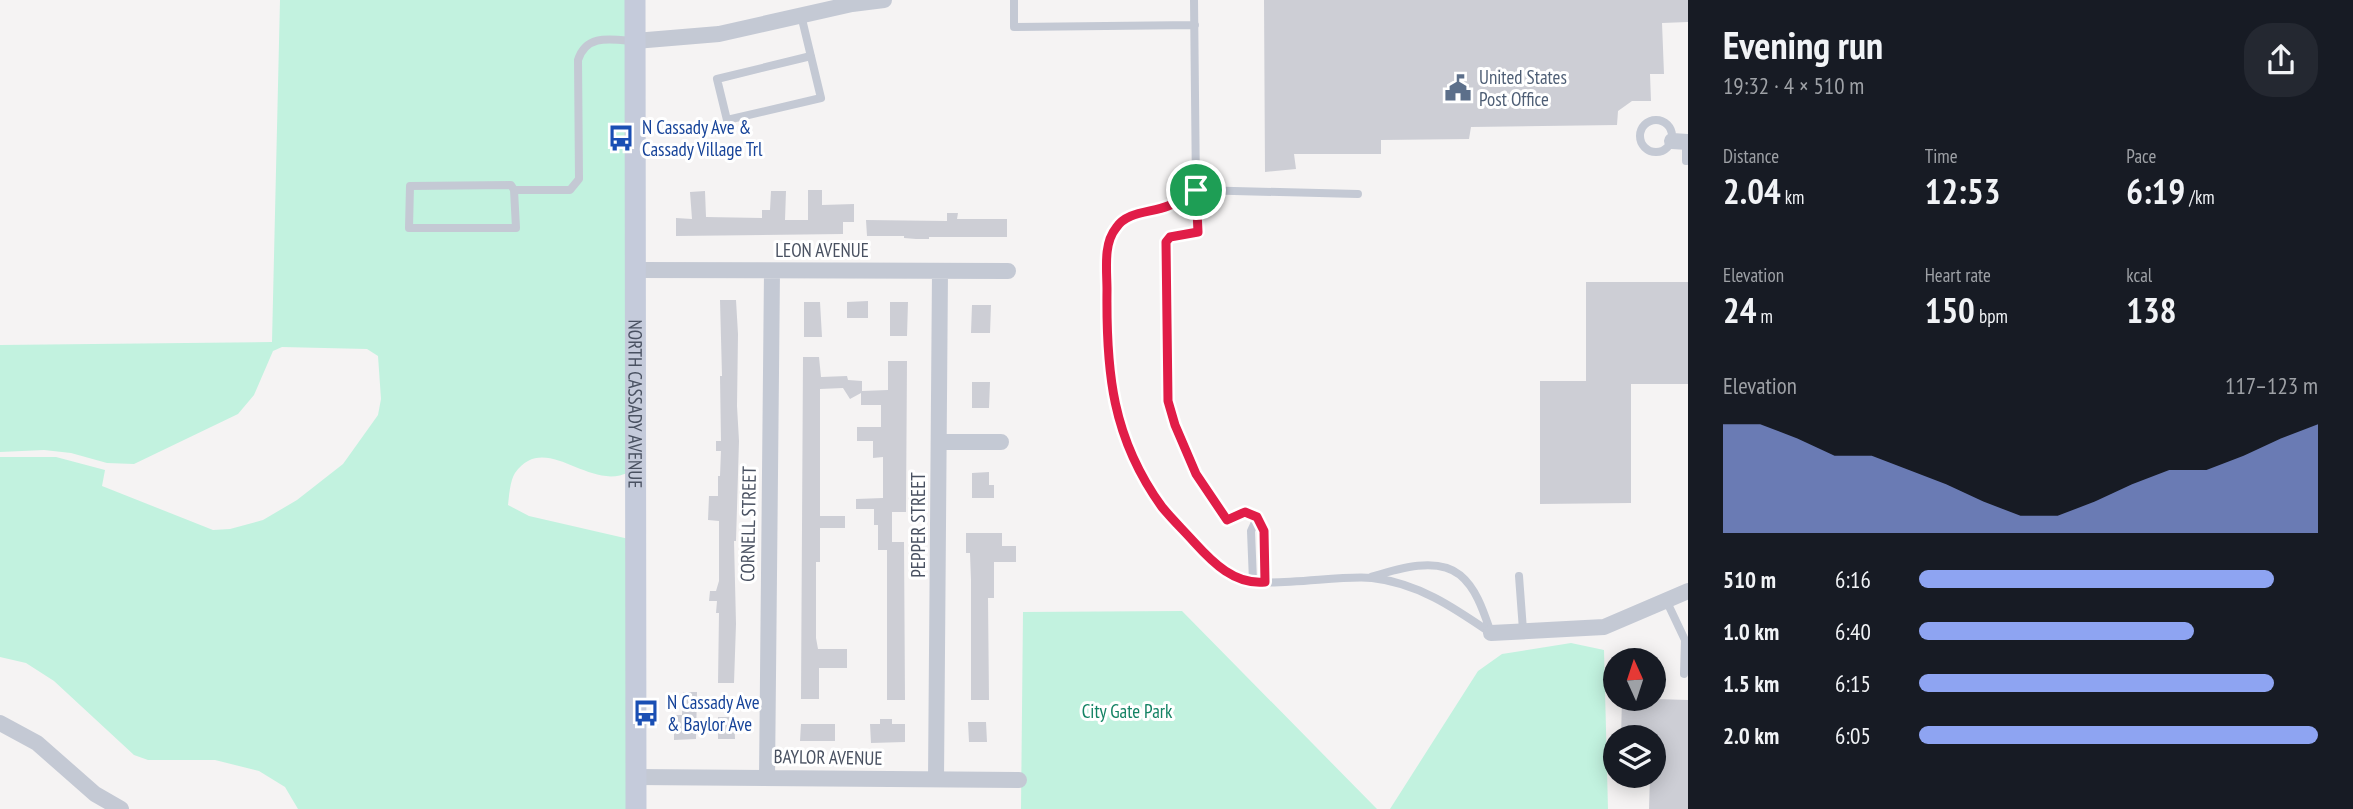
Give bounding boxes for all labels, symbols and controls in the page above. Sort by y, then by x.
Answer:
text: Evening run [1723,20,1883,69]
button: share [2244,23,2318,97]
place label: United States Post Office [1479,65,1567,111]
text: 19:32 · 4 × 510 m [1723,71,1864,100]
public building icon: United States Post Office [1443,73,1473,103]
place label: N Cassady Ave & Cassady Village Trl [642,115,763,161]
bus stop icon: N Cassady Ave & Cassady Village Trl [606,123,636,153]
text: Distance [1723,144,1779,168]
text: Time [1925,144,1958,168]
text: Pace [2126,144,2156,168]
pin [1166,160,1226,220]
text: 2.04 [1723,168,1781,214]
text: 12:53 [1925,168,2000,214]
text: 6:19 [2126,168,2185,214]
icon: arrive [1177,171,1215,209]
text: km [1781,185,1804,209]
text: /km [2185,185,2215,209]
street label: LEON AVENUE [775,238,869,262]
text: Elevation [1723,263,1784,287]
text: Heart rate [1925,263,1991,287]
text: kcal [2126,263,2152,287]
text: 24 [1723,287,1756,333]
text: 150 [1925,287,1975,333]
text: 138 [2126,287,2177,333]
text: m [1756,304,1773,328]
text: bpm [1975,304,2008,328]
street label: NORTH CASSADY AVENUE [623,320,648,488]
text: Elevation [1723,371,1797,400]
text: 117–123 m [2225,371,2318,400]
street label: CORNELL STREET [735,465,761,582]
street label: PEPPER STREET [906,472,930,578]
text: 510 m [1723,565,1776,594]
text: 6:16 [1835,565,1871,594]
text: 1.0 km [1723,617,1779,646]
text: 6:40 [1835,617,1871,646]
north arrow [1603,648,1666,710]
map controls [1603,648,1666,788]
text: 1.5 km [1723,669,1779,698]
text: 6:15 [1835,669,1871,698]
place label: N Cassady Ave & Baylor Ave [667,690,760,736]
bus stop icon: N Cassady Ave & Baylor Ave [631,698,661,728]
park label: City Gate Park [1082,699,1173,723]
text: 2.0 km [1723,721,1779,750]
text: 6:05 [1835,721,1871,750]
button: layers [1603,725,1666,788]
street label: BAYLOR AVENUE [773,744,883,770]

